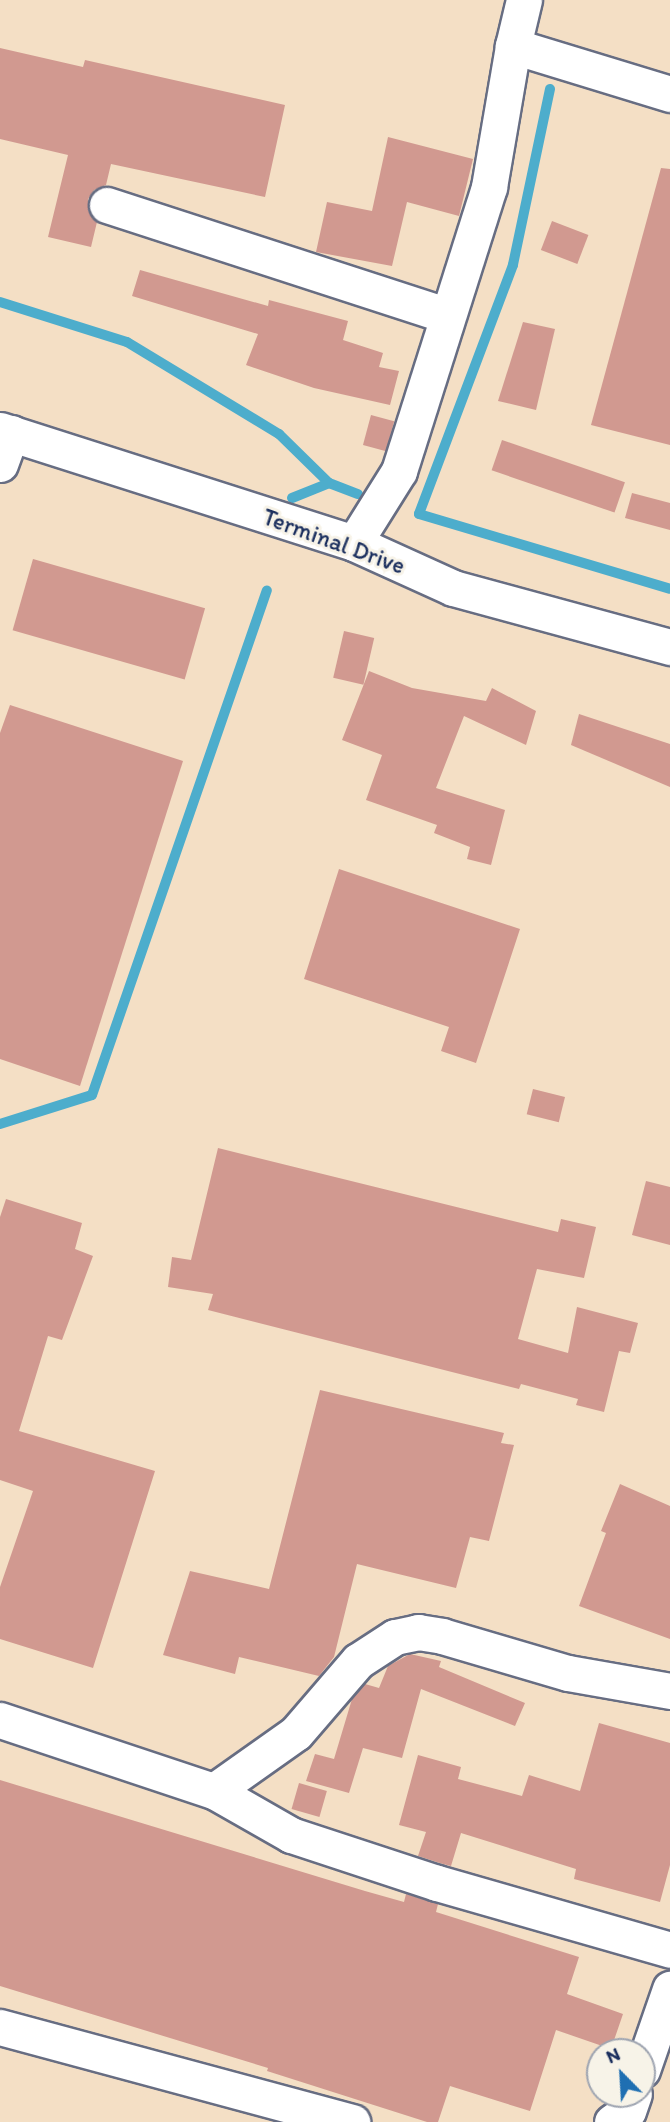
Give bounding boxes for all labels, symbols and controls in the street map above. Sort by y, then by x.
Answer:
street label: Terminal Drive [259,502,409,580]
north arrow [586,2038,656,2108]
text: N [603,2042,624,2068]

